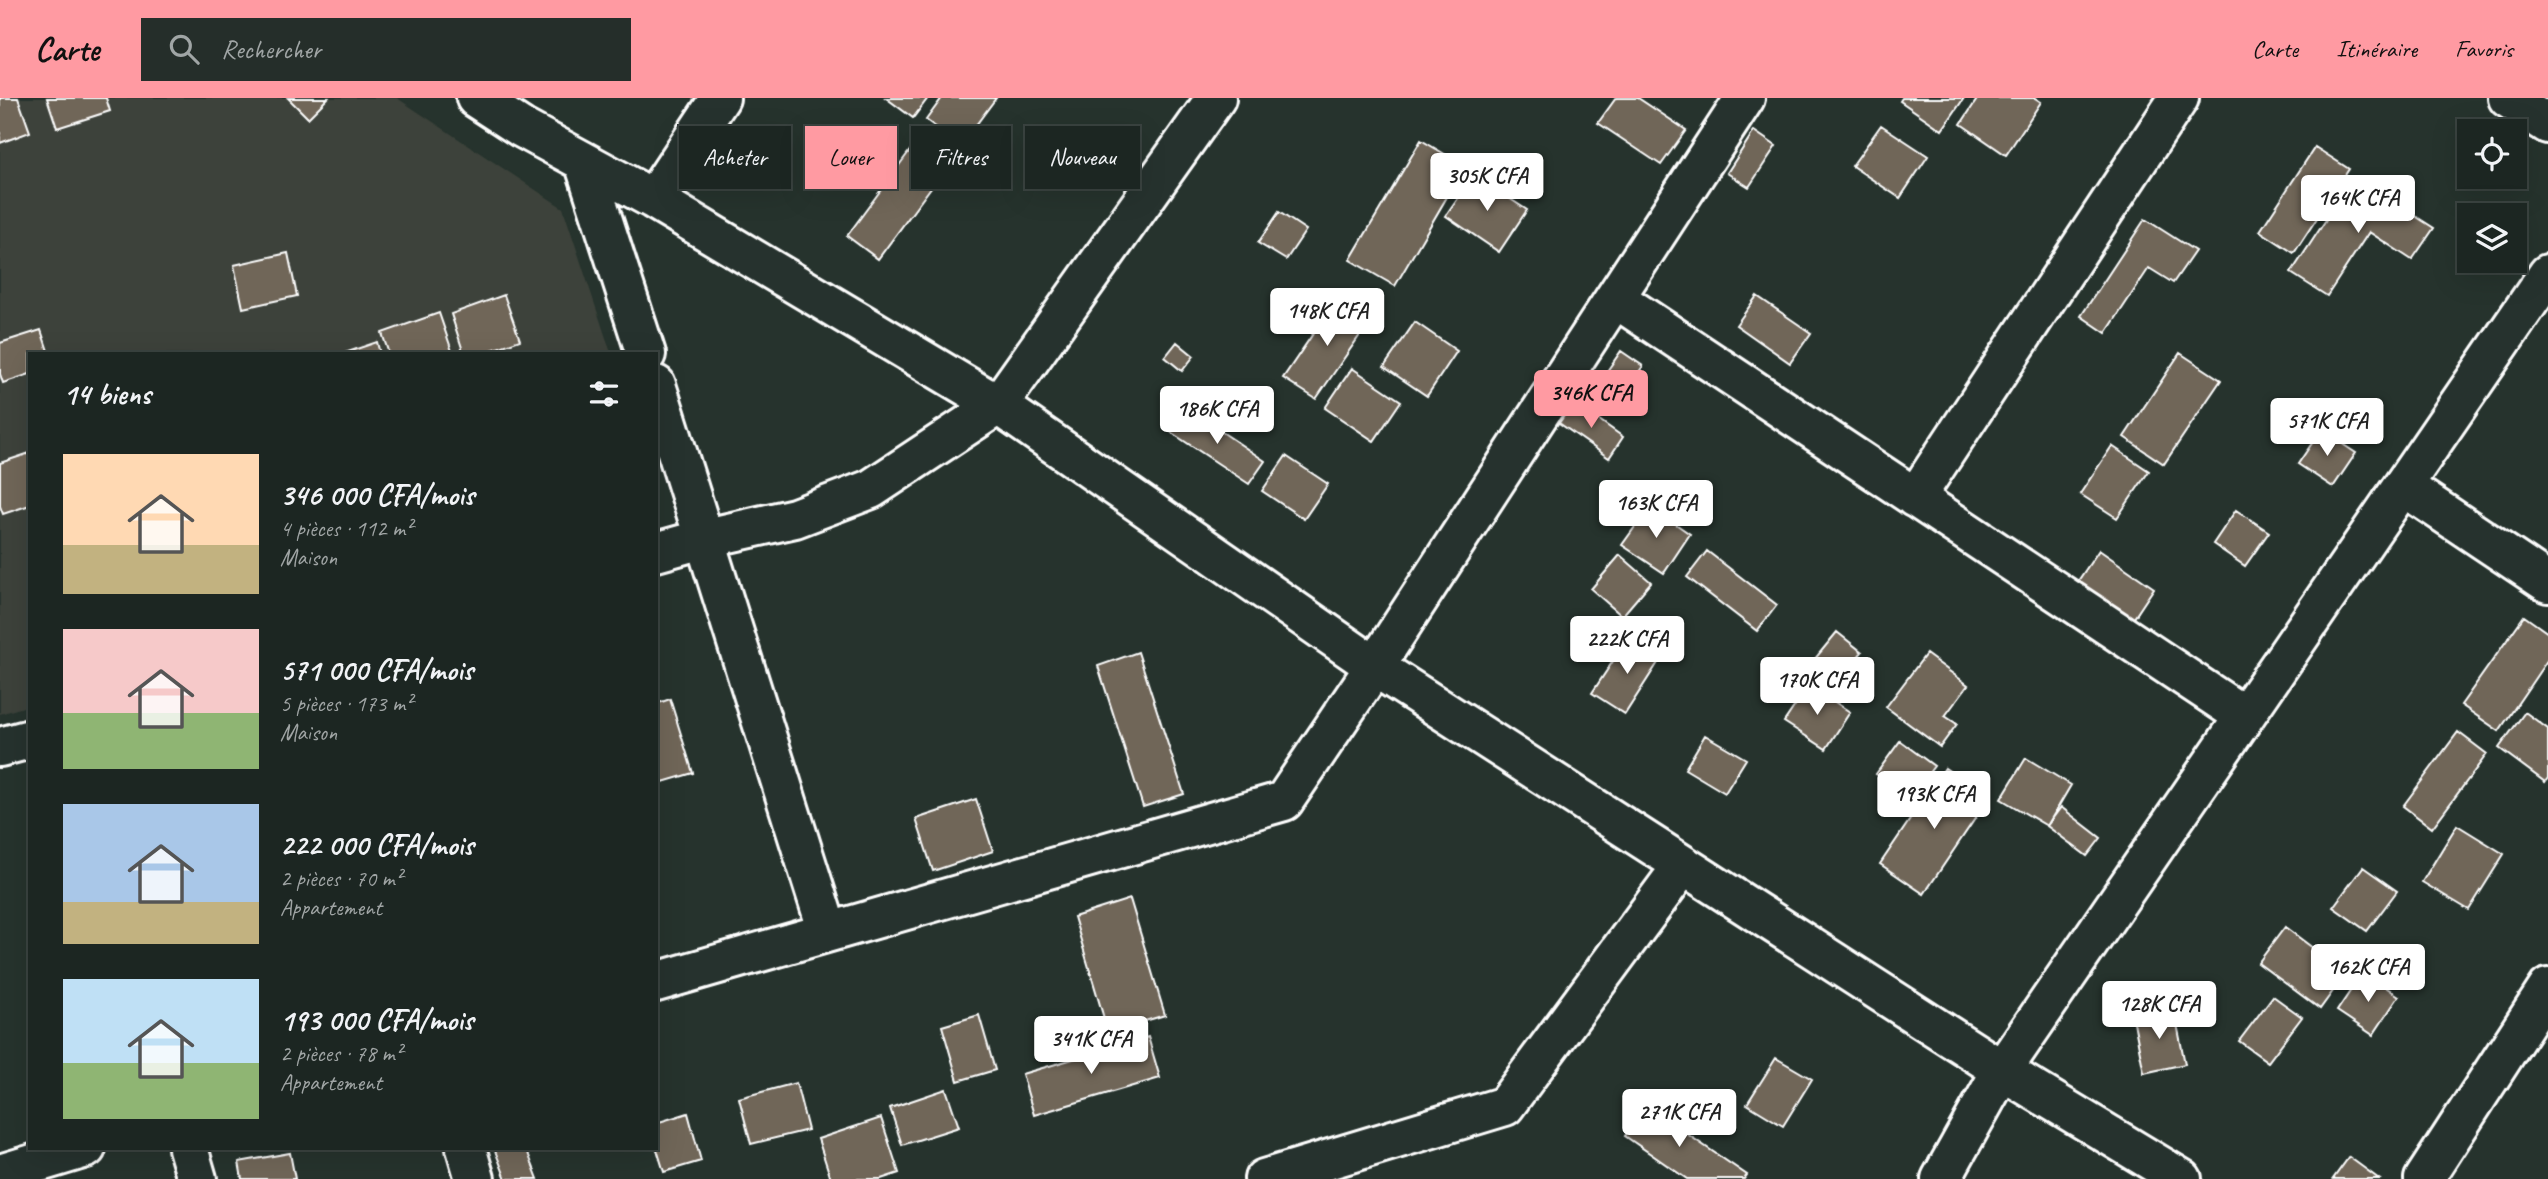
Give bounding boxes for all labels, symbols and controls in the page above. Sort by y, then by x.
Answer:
search box [141,18,631,81]
text: Carte [35,28,99,70]
icon: search [165,30,203,68]
text: Rechercher [221,33,321,66]
text: Carte [2252,34,2298,64]
text: Itinéraire [2336,34,2417,64]
text: Favoris [2455,34,2513,64]
map controls [2457,119,2527,273]
button: locate [2457,119,2527,189]
chip: Acheter [679,126,791,189]
chip: Louer [805,126,897,189]
chip: Filtres [911,126,1011,189]
chip: Nouveau [1025,126,1140,189]
pin: 305K CFA [1415,153,1559,213]
text: 305K CFA [1446,161,1528,190]
pin: 164K CFA [2286,176,2430,235]
text: 164K CFA [2317,183,2399,212]
button: layers [2457,203,2527,273]
pin: 148K CFA [1255,288,1399,348]
text: 148K CFA [1286,296,1368,325]
pin: 346K CFA [1519,370,1663,430]
text: 14 biens [63,375,151,413]
icon: filters [585,375,623,413]
text: 346K CFA [1550,378,1632,407]
pin: 186K CFA [1145,386,1289,446]
text: 186K CFA [1176,394,1258,423]
pin: 571K CFA [2255,398,2399,458]
text: 571K CFA [2286,406,2368,435]
text: 346 000 CFA/mois [280,476,474,514]
pin: 163K CFA [1584,480,1728,540]
icon: home [119,482,203,566]
text: 163K CFA [1615,488,1697,517]
text: 4 pièces · 112 m² [280,514,412,543]
text: Maison [280,543,337,572]
pin: 222K CFA [1555,616,1699,676]
text: 222K CFA [1586,624,1668,653]
text: 571 000 CFA/mois [280,651,473,689]
icon: home [119,657,203,741]
pin: 170K CFA [1745,658,1889,717]
text: 170K CFA [1776,665,1858,694]
text: 5 pièces · 173 m² [280,689,412,718]
text: Maison [280,718,337,747]
pin: 193K CFA [1862,772,2006,831]
text: 193K CFA [1893,779,1975,808]
text: 222 000 CFA/mois [280,826,474,864]
icon: home [119,832,203,916]
text: 2 pièces · 70 m² [280,864,402,893]
text: Appartement [280,893,382,922]
pin: 162K CFA [2296,944,2440,1004]
text: 162K CFA [2327,952,2409,981]
pin: 128K CFA [2087,982,2231,1041]
text: 128K CFA [2118,989,2200,1018]
text: 193 000 CFA/mois [280,1001,473,1039]
icon: home [119,1007,203,1091]
pin: 341K CFA [1019,1016,1163,1076]
text: 341K CFA [1050,1024,1132,1053]
text: 2 pièces · 78 m² [280,1039,402,1068]
text: Appartement [280,1068,382,1097]
pin: 271K CFA [1607,1090,1751,1149]
text: 271K CFA [1638,1097,1720,1126]

